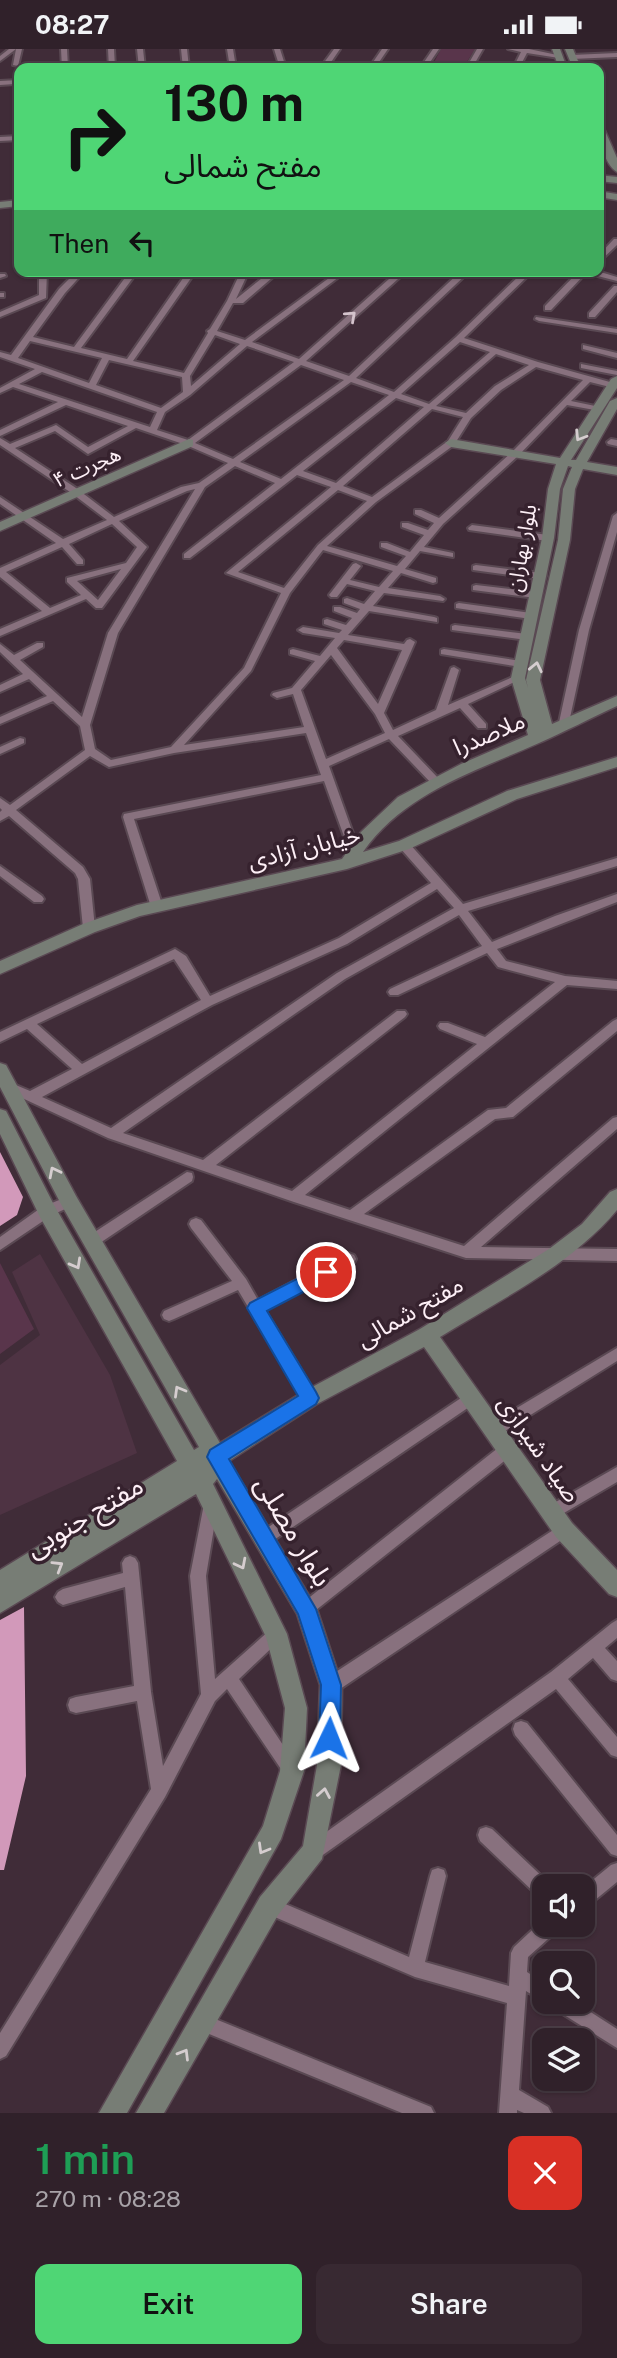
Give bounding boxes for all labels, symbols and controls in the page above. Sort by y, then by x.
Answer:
text: 08:27 [35,9,109,40]
text: 130 m [164,74,304,132]
icon: right [49,91,140,182]
text: مفتح شمالی [164,147,322,184]
icon: left [123,224,161,262]
text: Then [49,228,109,259]
one-way arrow [343,311,356,324]
one-way arrow [576,428,589,441]
street label: هجرت ۴ [49,441,125,493]
street label: بلوار بهاران [502,502,542,594]
one-way arrow [528,661,542,673]
street label: ملاصدرا [448,705,529,762]
street label: خیابان آزادی [245,820,363,876]
one-way arrow [49,1167,63,1179]
pin [296,1242,356,1302]
icon: arrive [307,1253,345,1291]
one-way arrow [68,1257,81,1269]
street label: مفتح شمالی [351,1269,470,1356]
one-way arrow [174,1385,187,1398]
street label: صیاد شیرازی [492,1389,587,1508]
street label: مفتح جنوبی [19,1468,151,1568]
street label: بلوار مصلی [248,1469,340,1593]
one-way arrow [233,1557,247,1569]
one-way arrow [51,1562,64,1575]
position arrow [292,1701,366,1775]
one-way arrow [316,1787,331,1799]
one-way arrow [258,1841,271,1854]
map controls [532,1874,595,2091]
button: sound [532,1874,595,1937]
button: search [532,1951,595,2014]
button: layers [532,2028,595,2091]
one-way arrow [176,2049,189,2062]
text: 1 min [35,2134,135,2183]
button: close [508,2136,582,2210]
text: 270 m · 08:28 [35,2185,181,2212]
button: Exit [35,2264,302,2344]
button: Share [316,2264,582,2344]

